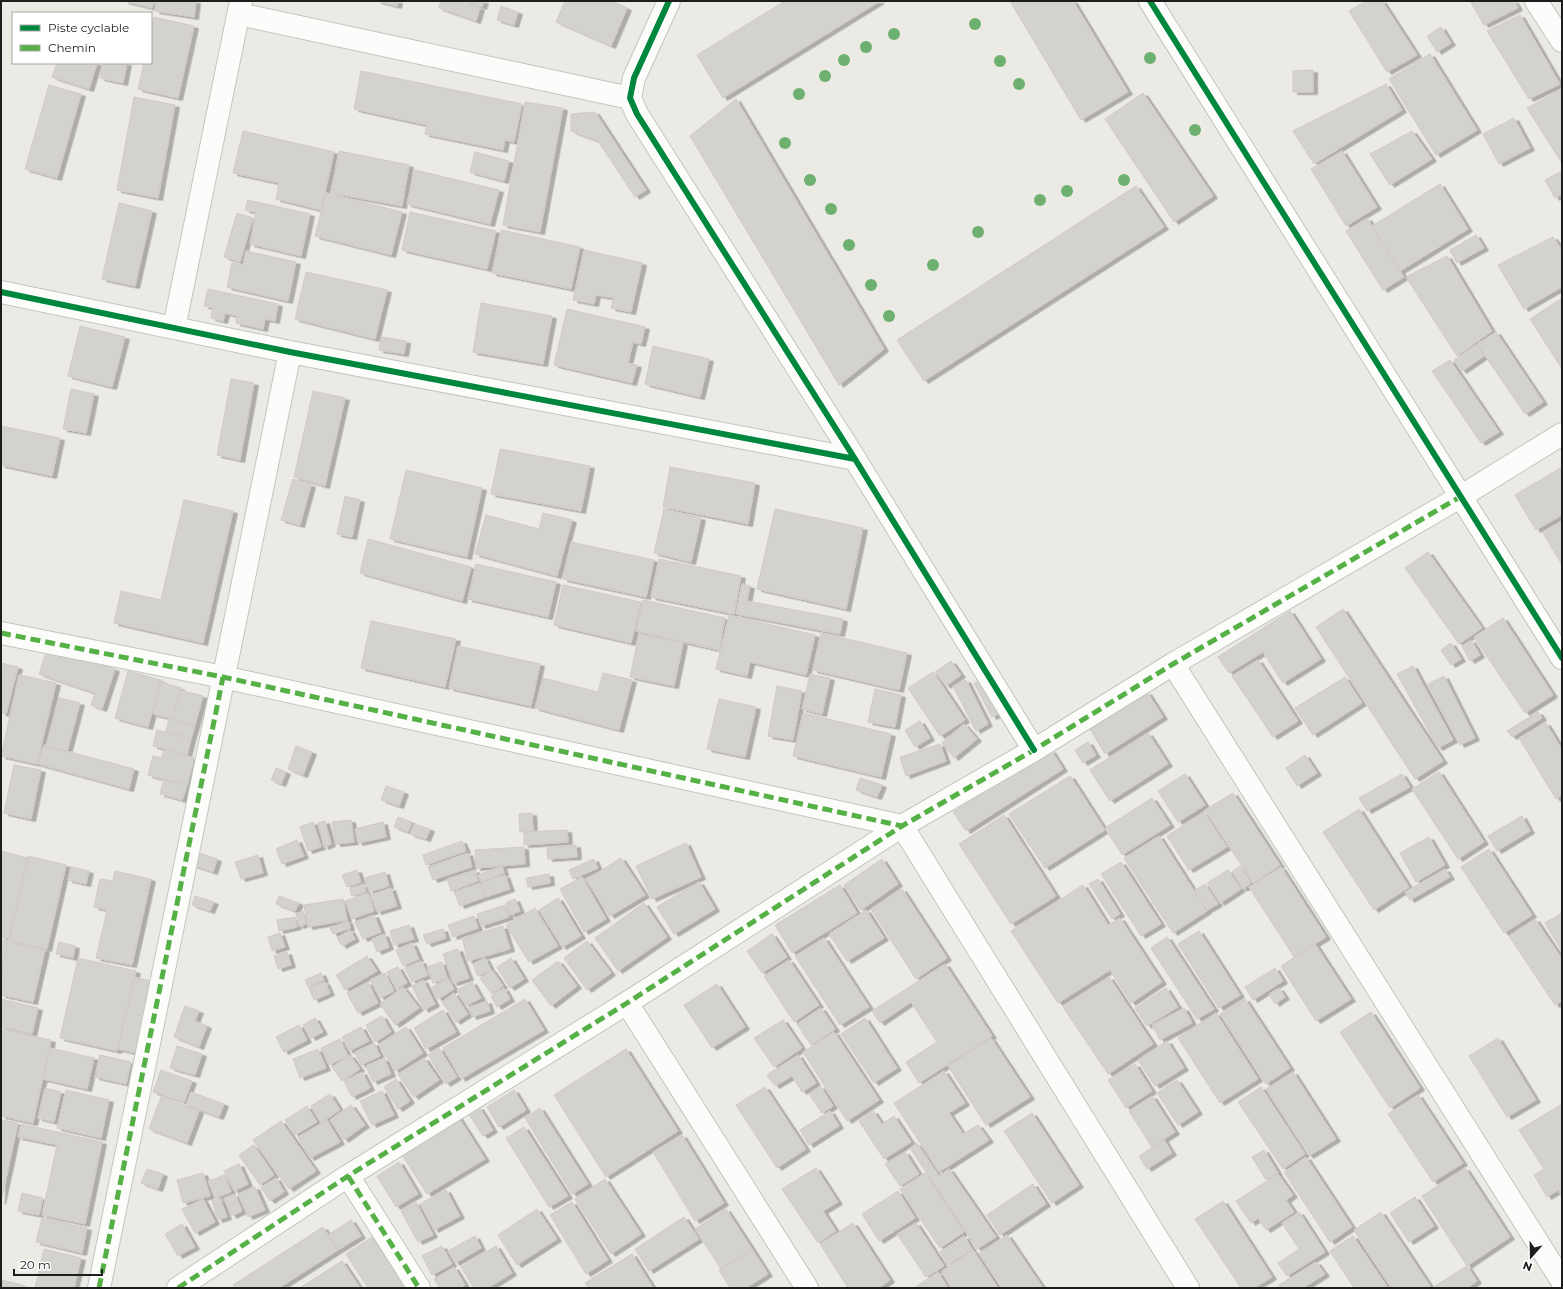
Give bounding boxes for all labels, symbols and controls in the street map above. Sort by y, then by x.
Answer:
legend [12,12,152,64]
text: Piste cyclable [48,20,129,35]
text: Chemin [48,40,96,55]
north arrow [1511,1237,1551,1277]
scale bar [14,1251,102,1277]
text: 20 m [20,1257,51,1272]
text: N [1521,1258,1534,1274]

